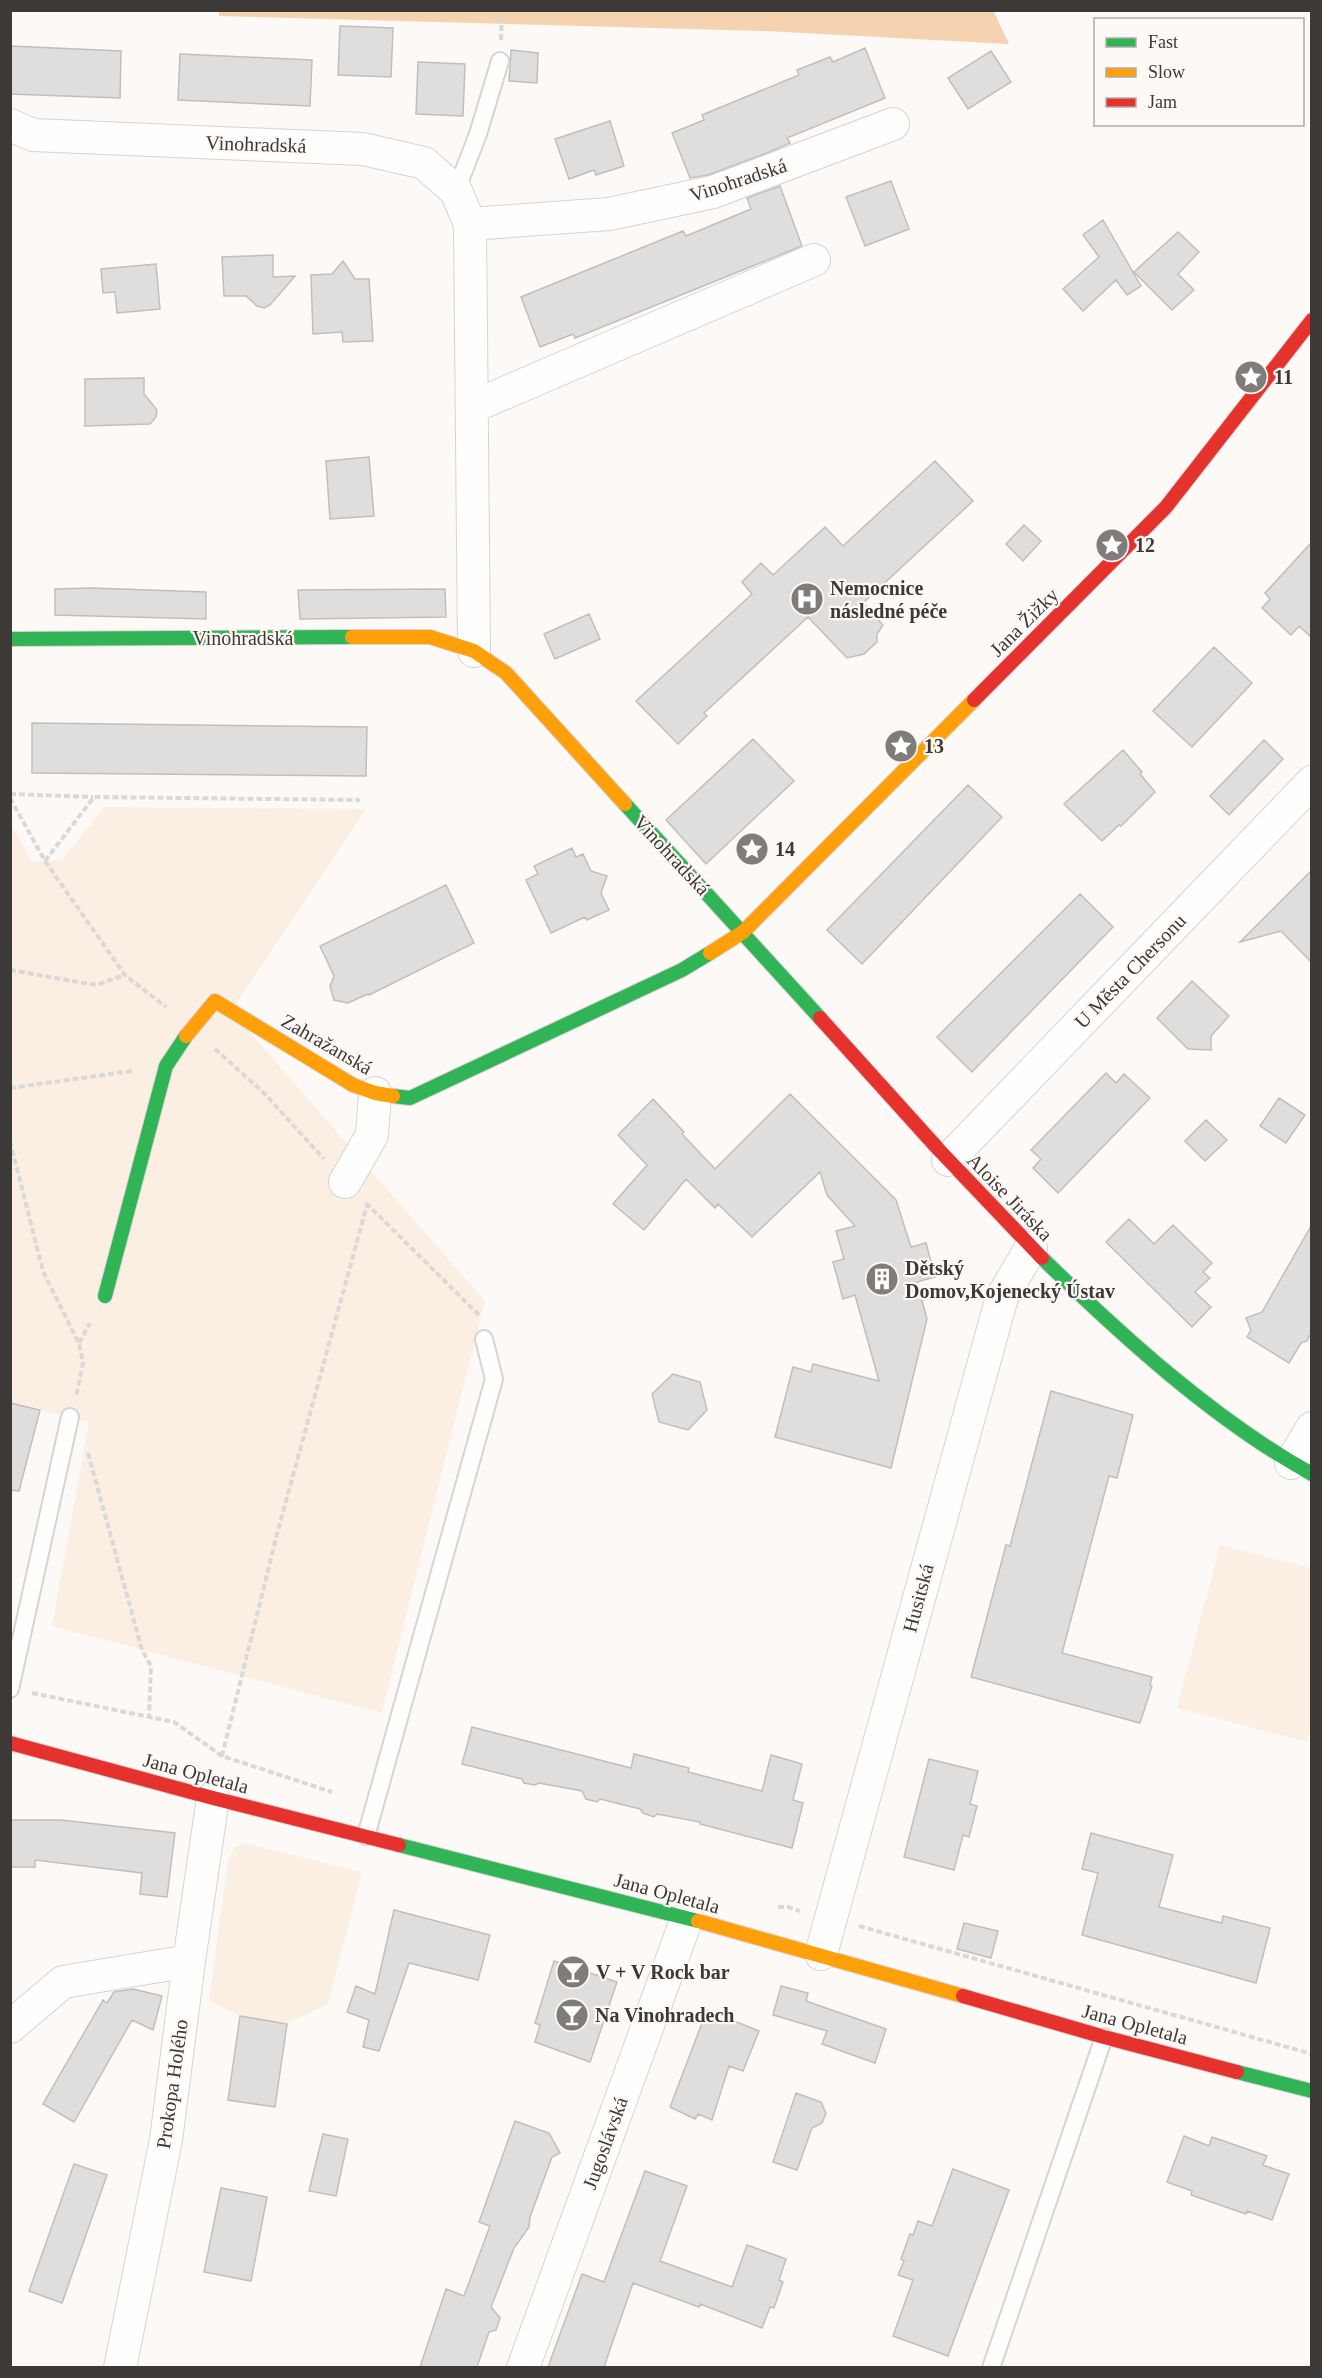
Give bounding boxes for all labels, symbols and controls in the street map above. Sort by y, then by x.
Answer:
legend [1094,18,1304,126]
text: Fast [1148,32,1178,52]
text: Slow [1148,62,1185,82]
text: Jam [1148,92,1177,112]
street label: Vinohradská [205,131,307,157]
street label: Vinohradská [687,154,790,206]
place icon: 11 [1233,359,1269,395]
place label: 11 [1274,366,1293,388]
place icon: 12 [1094,527,1130,563]
place label: 12 [1135,534,1155,556]
place label: Nemocnice následné péče [830,577,947,623]
hospital icon: Nemocnice následné péče [789,581,825,617]
street label: Jana Žižky [985,583,1063,661]
street label: Vinohradská [193,627,294,649]
place icon: 13 [883,728,919,764]
place label: 13 [924,735,944,757]
street label: Vinohradská [630,811,715,900]
place icon: 14 [734,831,770,867]
place label: 14 [775,838,795,860]
street label: U Města Chersonu [1070,909,1190,1033]
street label: Zahražanská [278,1009,376,1079]
street label: Aloise Jiráska [963,1149,1057,1245]
place label: Dětský Domov,Kojenecký Ústav [905,1257,1115,1303]
building icon: Dětský Domov,Kojenecký Ústav [864,1261,900,1297]
street label: Husitská [898,1561,938,1635]
street label: Jana Opletala [141,1748,251,1799]
street label: Jana Opletala [612,1868,722,1919]
bar icon: V + V Rock bar [555,1954,591,1990]
place label: V + V Rock bar [596,1961,730,1983]
bar icon: Na Vinohradech [554,1997,590,2033]
street label: Jana Opletala [1080,1999,1190,2050]
place label: Na Vinohradech [595,2004,734,2026]
street label: Prokopa Holého [152,2018,193,2150]
street label: Jugoslávská [578,2094,633,2193]

